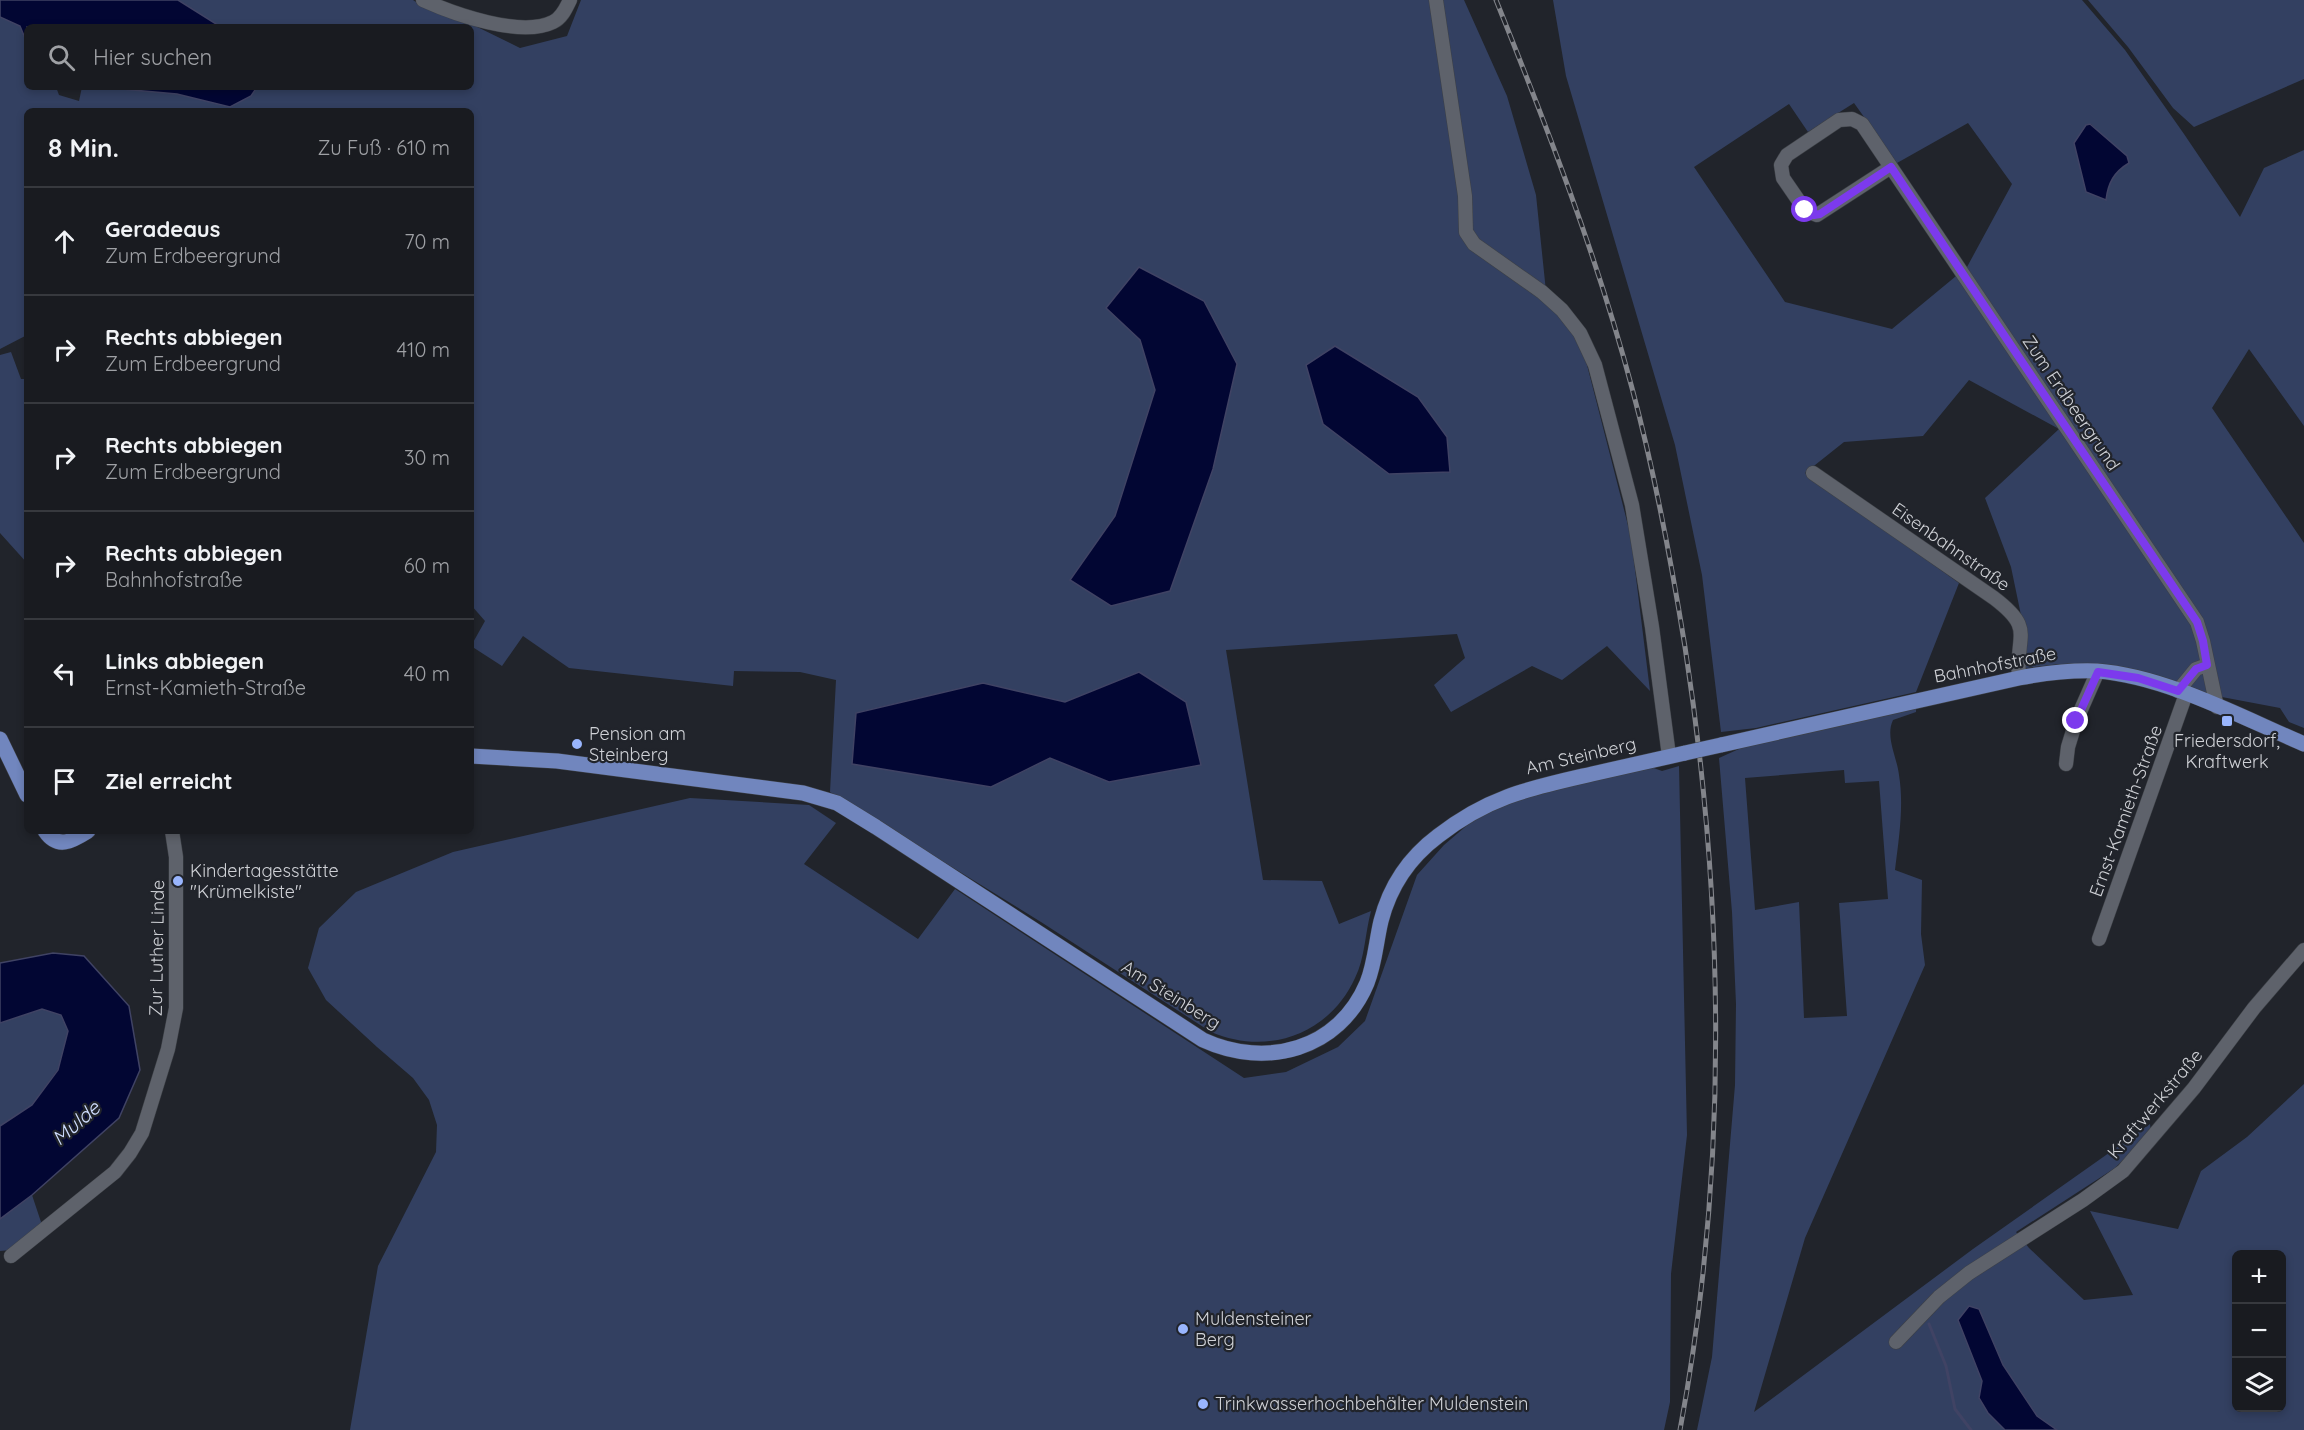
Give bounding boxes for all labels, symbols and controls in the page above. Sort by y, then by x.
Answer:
search box [24,24,474,90]
icon: search [45,41,78,74]
text: Hier suchen [93,43,212,71]
text: 8 Min. [48,131,119,164]
text: Zu Fuß · 610 m [317,135,450,160]
route start [1791,196,1817,222]
text: Geradeaus [105,215,220,243]
icon: ahead [48,225,81,258]
text: 70 m [404,229,450,254]
text: Zum Erdbeergrund [105,243,281,268]
text: Rechts abbiegen [105,323,283,351]
street label: Zum Erdbeergrund [2018,331,2125,475]
icon: right [48,333,81,366]
text: 410 m [397,337,450,362]
text: Zum Erdbeergrund [105,351,281,376]
text: Rechts abbiegen [105,431,283,459]
icon: right [48,441,81,474]
text: 30 m [404,445,450,470]
text: Zum Erdbeergrund [105,459,281,484]
street label: Eisenbahnstraße [1888,497,2015,596]
text: Rechts abbiegen [105,539,283,567]
icon: right [48,549,81,582]
text: 60 m [404,553,450,578]
text: Bahnhofstraße [105,567,243,592]
street label: Bahnhofstraße [1932,641,2058,688]
text: Links abbiegen [105,647,264,675]
icon: left [48,657,81,690]
text: 40 m [404,661,450,686]
text: Ernst-Kamieth-Straße [105,675,306,700]
route end [2062,707,2088,733]
marker: Friedersdorf, Kraftwerk [2220,714,2234,728]
place label: Pension am Steinberg [589,722,686,766]
street label: Ernst-Kamieth-Straße [2084,722,2167,900]
place label: Friedersdorf, Kraftwerk [2174,729,2280,773]
street label: Am Steinberg [1523,732,1638,779]
marker: Pension am Steinberg [570,737,584,751]
icon: arrive [48,765,81,798]
text: Ziel erreicht [105,767,233,795]
place label: Kindertagesstätte "Krümelkiste" [190,859,339,903]
marker: Kindertagesstätte "Krümelkiste" [171,874,185,888]
street label: Zur Luther Linde [144,879,169,1017]
street label: Am Steinberg [1117,955,1225,1034]
street label: Kraftwerkstraße [2102,1044,2207,1163]
water label: Mulde [46,1094,105,1150]
map controls [2232,1250,2286,1412]
button: + [2232,1250,2286,1304]
button: − [2232,1304,2286,1358]
place label: Muldensteiner Berg [1195,1307,1312,1351]
marker: Muldensteiner Berg [1176,1322,1190,1336]
button: layers [2232,1358,2286,1412]
place label: Trinkwasserhochbehälter Muldenstein [1215,1392,1529,1415]
marker: Trinkwasserhochbehälter Muldenstein [1196,1397,1210,1411]

